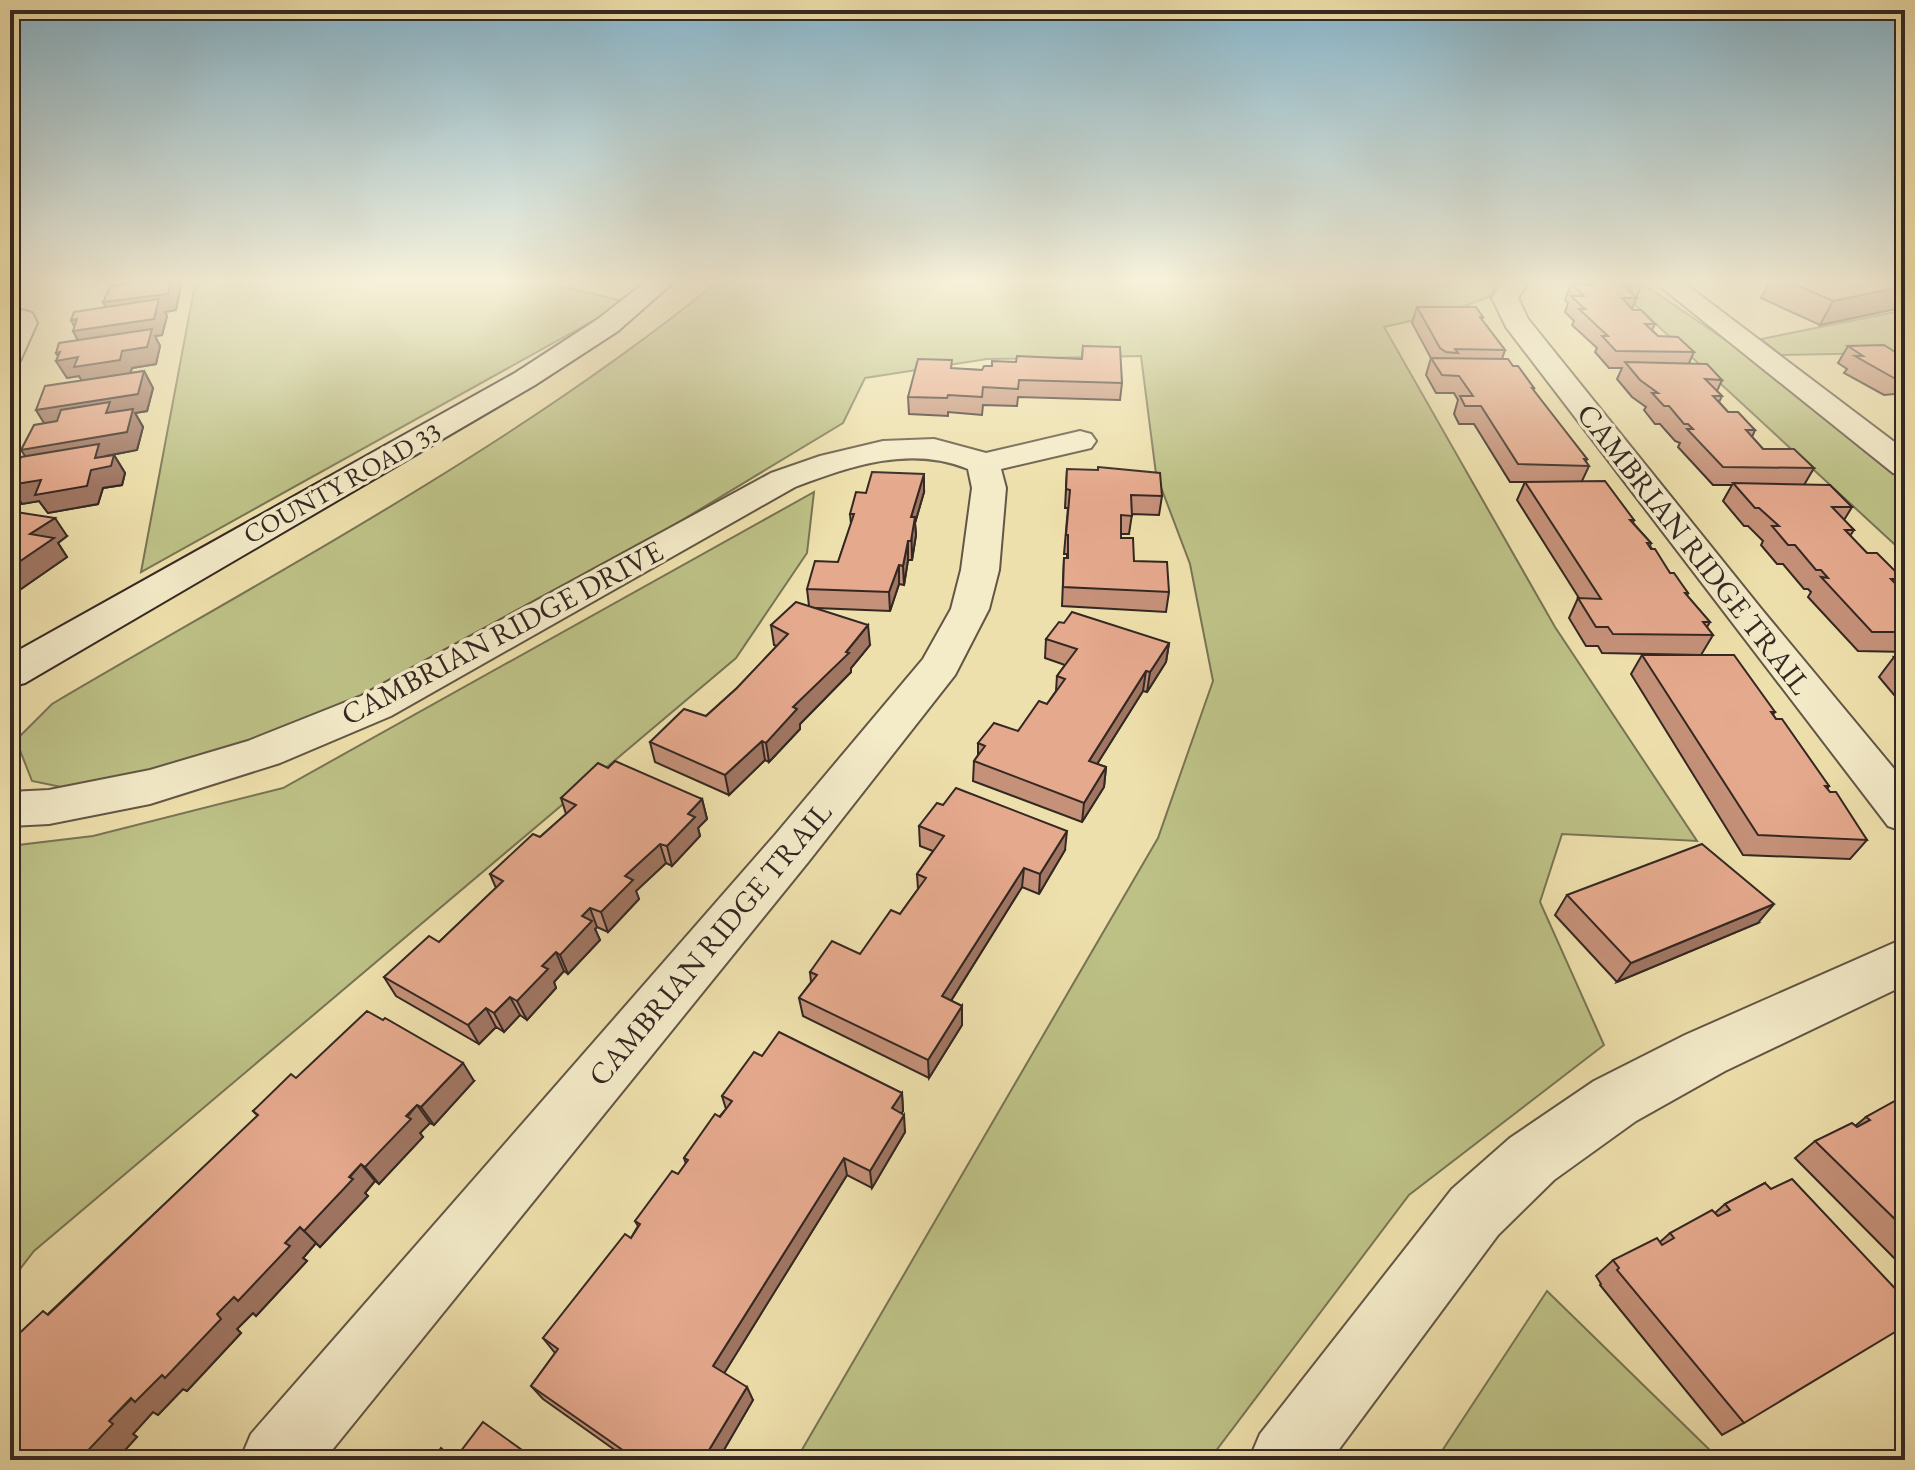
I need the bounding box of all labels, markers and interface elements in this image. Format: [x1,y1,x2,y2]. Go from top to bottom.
street label: CAMBRIAN RIDGE TRAIL [1569,395,1821,703]
street label: COUNTY ROAD 33 [237,415,447,551]
street label: CAMBRIAN RIDGE DRIVE [334,531,670,734]
street label: CAMBRIAN RIDGE TRAIL [579,793,840,1094]

